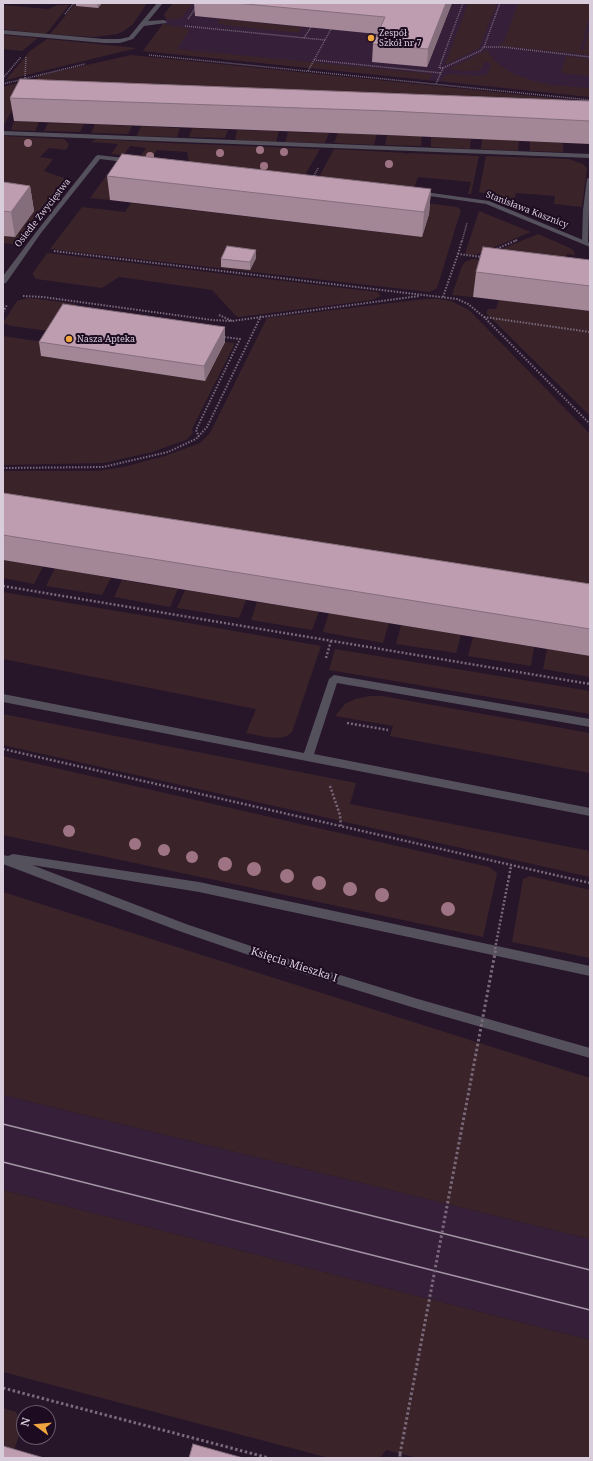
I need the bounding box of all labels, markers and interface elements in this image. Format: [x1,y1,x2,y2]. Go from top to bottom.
place label: Zespół Szkół nr 7 [379,28,421,49]
marker: Zespół Szkół nr 7 [366,33,376,43]
street label: Osiedle Zwycięstwa [13,176,73,250]
street label: Stanisława Kasznicy [484,189,570,231]
marker: Nasza Apteka [64,334,74,344]
place label: Nasza Apteka [77,334,135,344]
street label: Księcia Mieszka I [249,945,339,985]
north arrow [16,1405,56,1445]
text: N [17,1416,33,1428]

